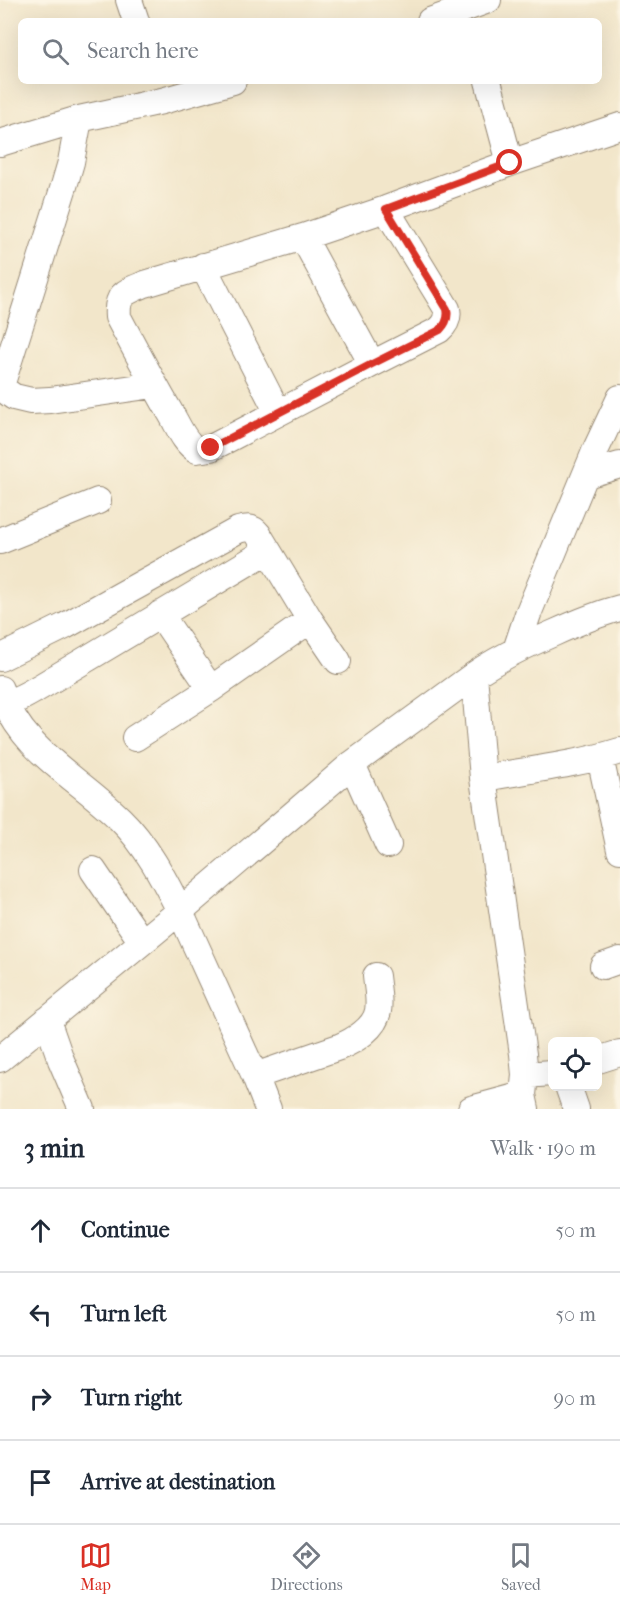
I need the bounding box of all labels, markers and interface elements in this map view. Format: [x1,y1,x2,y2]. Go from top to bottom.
search box [18,18,602,84]
icon: search [39,35,72,68]
text: Search here [87,38,199,64]
route start [496,149,522,175]
route end [197,434,223,460]
map controls [548,1037,602,1091]
button: locate [548,1037,602,1091]
text: 3 min [24,1133,85,1164]
text: Walk · 190 m [490,1137,596,1160]
icon: ahead [24,1214,57,1247]
text: Continue [81,1217,170,1243]
text: 50 m [555,1219,596,1242]
icon: left [24,1298,57,1331]
text: Turn left [81,1301,167,1327]
text: 50 m [555,1303,596,1326]
icon: right [24,1382,57,1415]
text: Turn right [81,1385,182,1411]
text: 90 m [554,1387,596,1410]
icon: arrive [24,1466,57,1499]
text: Arrive at destination [81,1469,275,1495]
tab: Map [79,1539,112,1594]
tab: Directions [271,1539,343,1594]
tab: Saved [501,1539,541,1594]

